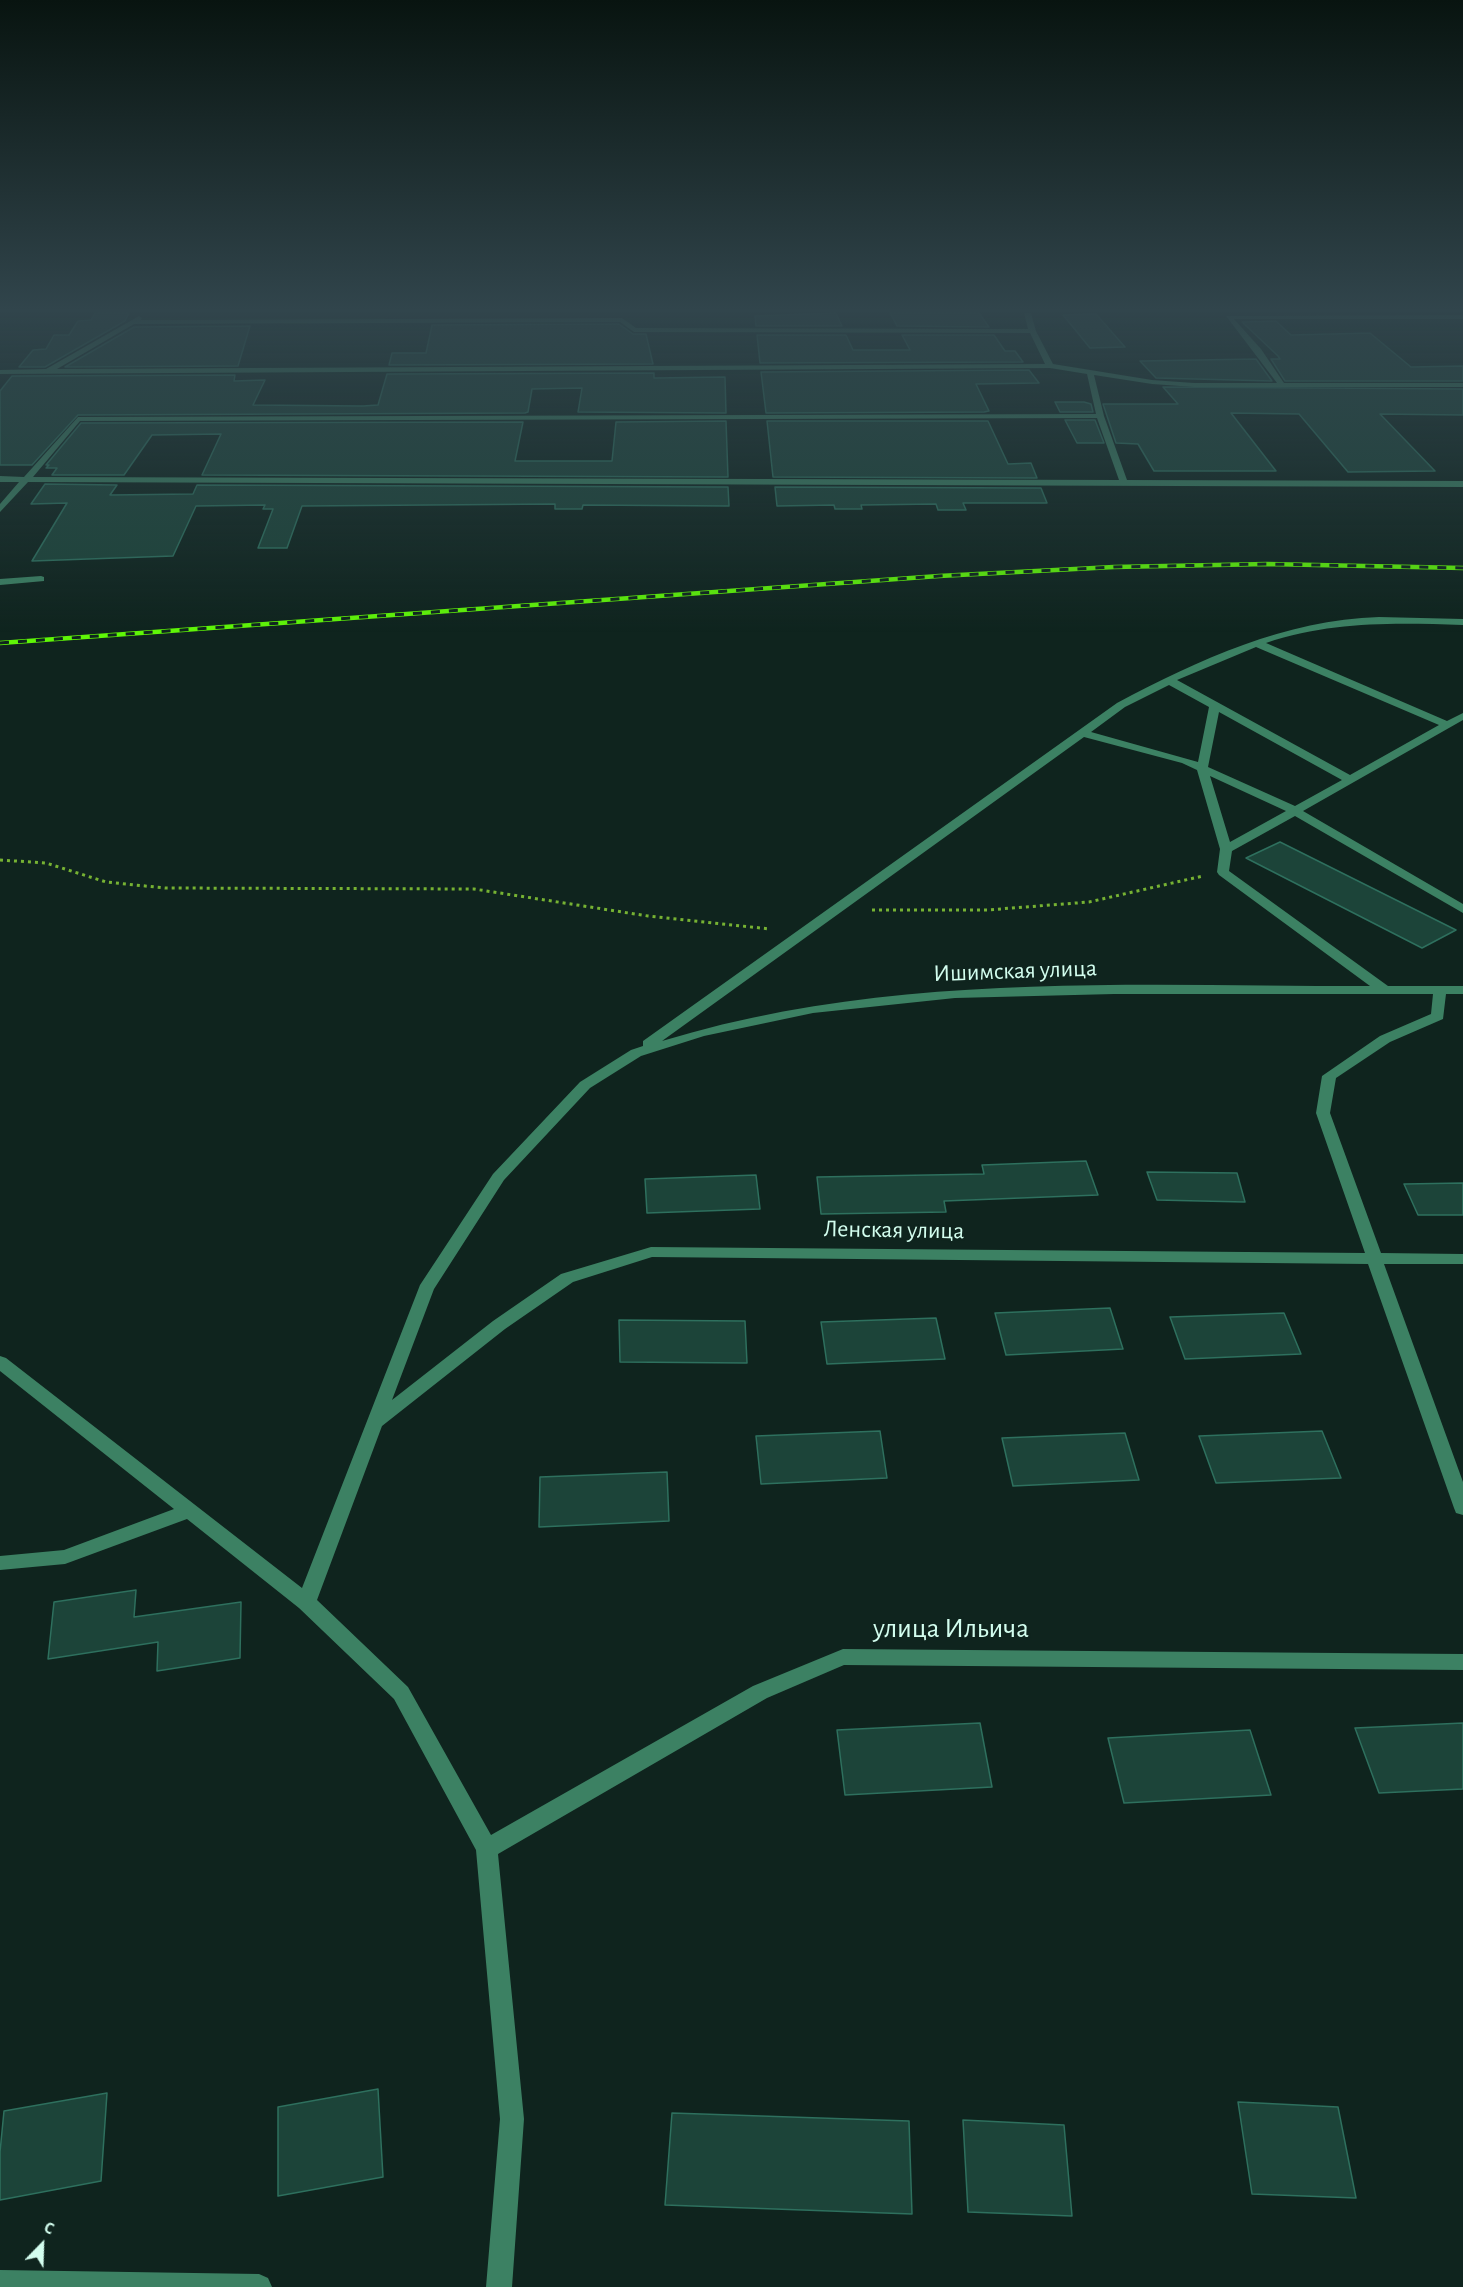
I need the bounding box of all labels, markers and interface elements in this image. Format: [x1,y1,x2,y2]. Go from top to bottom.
street label: Ишимская улица [933,954,1097,988]
street label: Ленская улица [823,1214,965,1246]
street label: улица Ильича [873,1612,1029,1646]
north arrow [12,2215,72,2275]
text: С [42,2219,56,2238]

